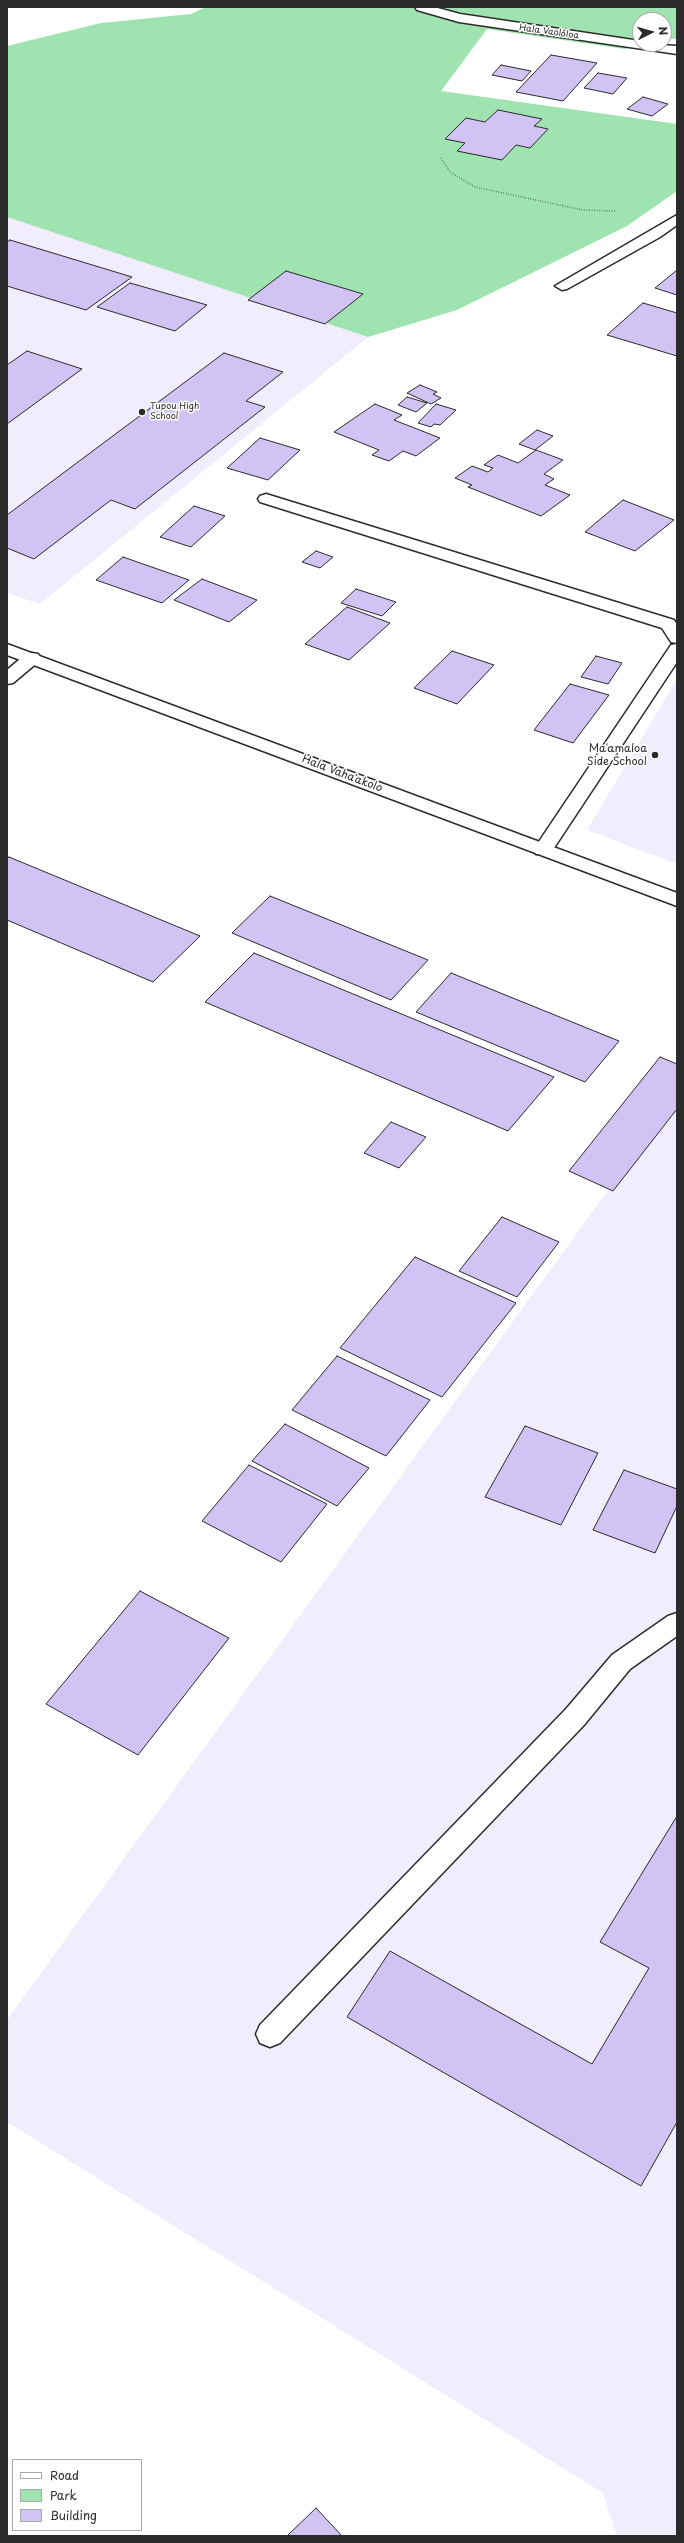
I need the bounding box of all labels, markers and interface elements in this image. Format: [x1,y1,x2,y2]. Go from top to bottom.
north arrow [632,12,672,52]
street label: Hala Vaolōloa [518,22,580,42]
text: N [655,26,672,36]
place label: Tupou High School [150,402,199,423]
marker: Tupou High School [137,407,147,417]
place label: Ma'amaloa Side School [587,742,647,768]
marker: Ma'amaloa Side School [650,750,660,760]
street label: Hala Vaha'akolo [300,753,384,795]
legend [12,2459,142,2531]
text: Road [50,2466,79,2484]
text: Park [50,2486,77,2504]
text: Building [50,2506,97,2524]

